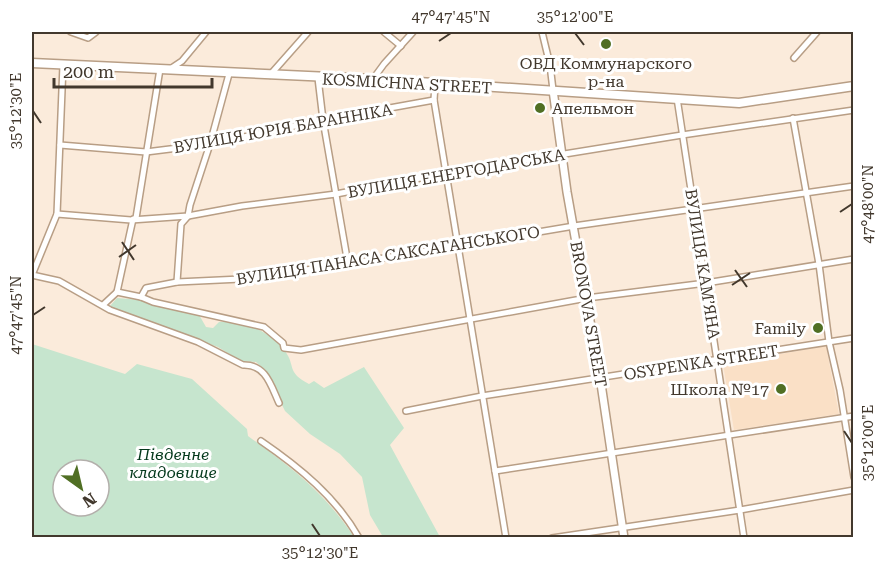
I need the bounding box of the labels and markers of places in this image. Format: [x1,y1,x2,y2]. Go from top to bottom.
marker: ОВД Коммунарского р-на [599,37,613,51]
place label: ОВД Коммунарского р-на [520,54,692,91]
place label: Апельмон [552,99,634,118]
marker: Апельмон [533,101,547,115]
place label: Family [754,319,807,338]
marker: Family [811,321,825,335]
place label: Школа №17 [670,380,769,399]
marker: Школа №17 [774,382,788,396]

